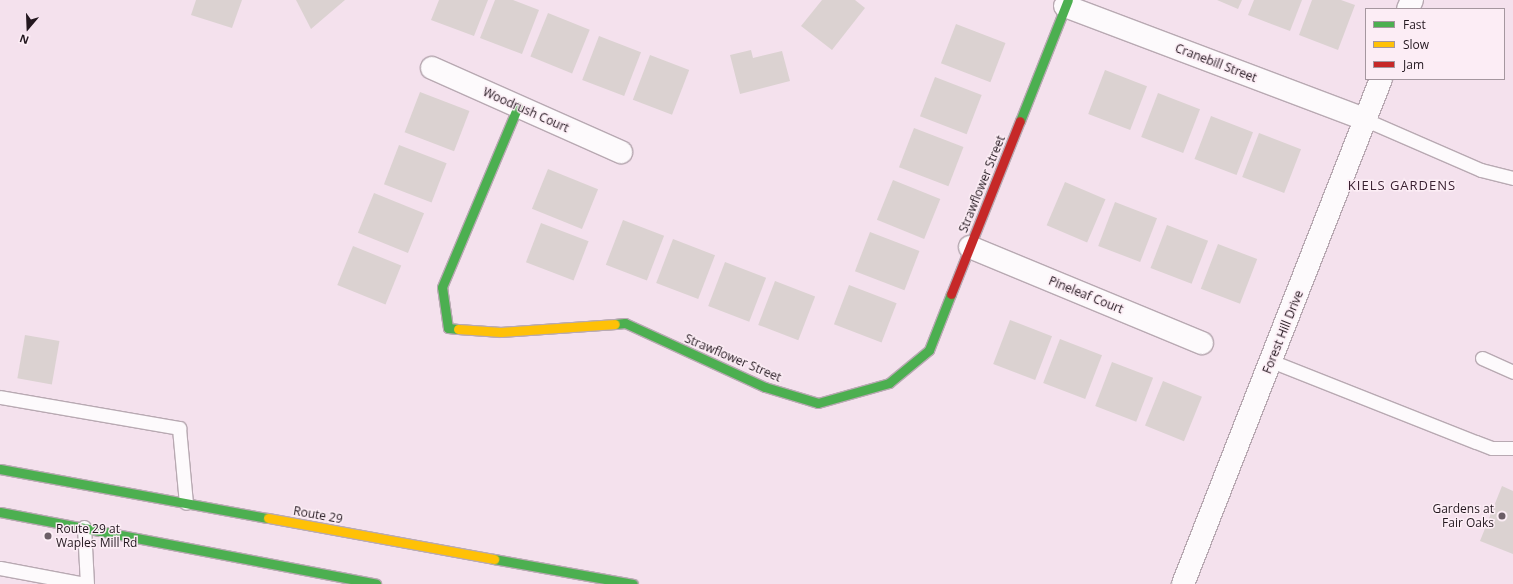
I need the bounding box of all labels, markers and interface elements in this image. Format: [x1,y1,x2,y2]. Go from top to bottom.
north arrow [8,8,48,48]
legend [1365,8,1505,80]
text: Fast [1403,16,1426,33]
text: N [17,31,31,48]
text: Slow [1403,36,1429,53]
street label: Cranebill Street [1173,41,1259,85]
text: Jam [1403,56,1424,73]
street label: Woodrush Court [481,85,571,135]
street label: Strawflower Street [956,133,1008,235]
district label: KIELS GARDENS [1348,177,1456,193]
street label: Pineleaf Court [1047,273,1125,317]
street label: Forest Hill Drive [1260,288,1306,376]
street label: Strawflower Street [683,331,783,385]
place label: Gardens at Fair Oaks [1432,502,1494,530]
street label: Route 29 [292,504,344,526]
marker: Gardens at Fair Oaks [1497,511,1507,521]
place label: Route 29 at Waples Mill Rd [56,522,137,550]
marker: Route 29 at Waples Mill Rd [43,531,53,541]

